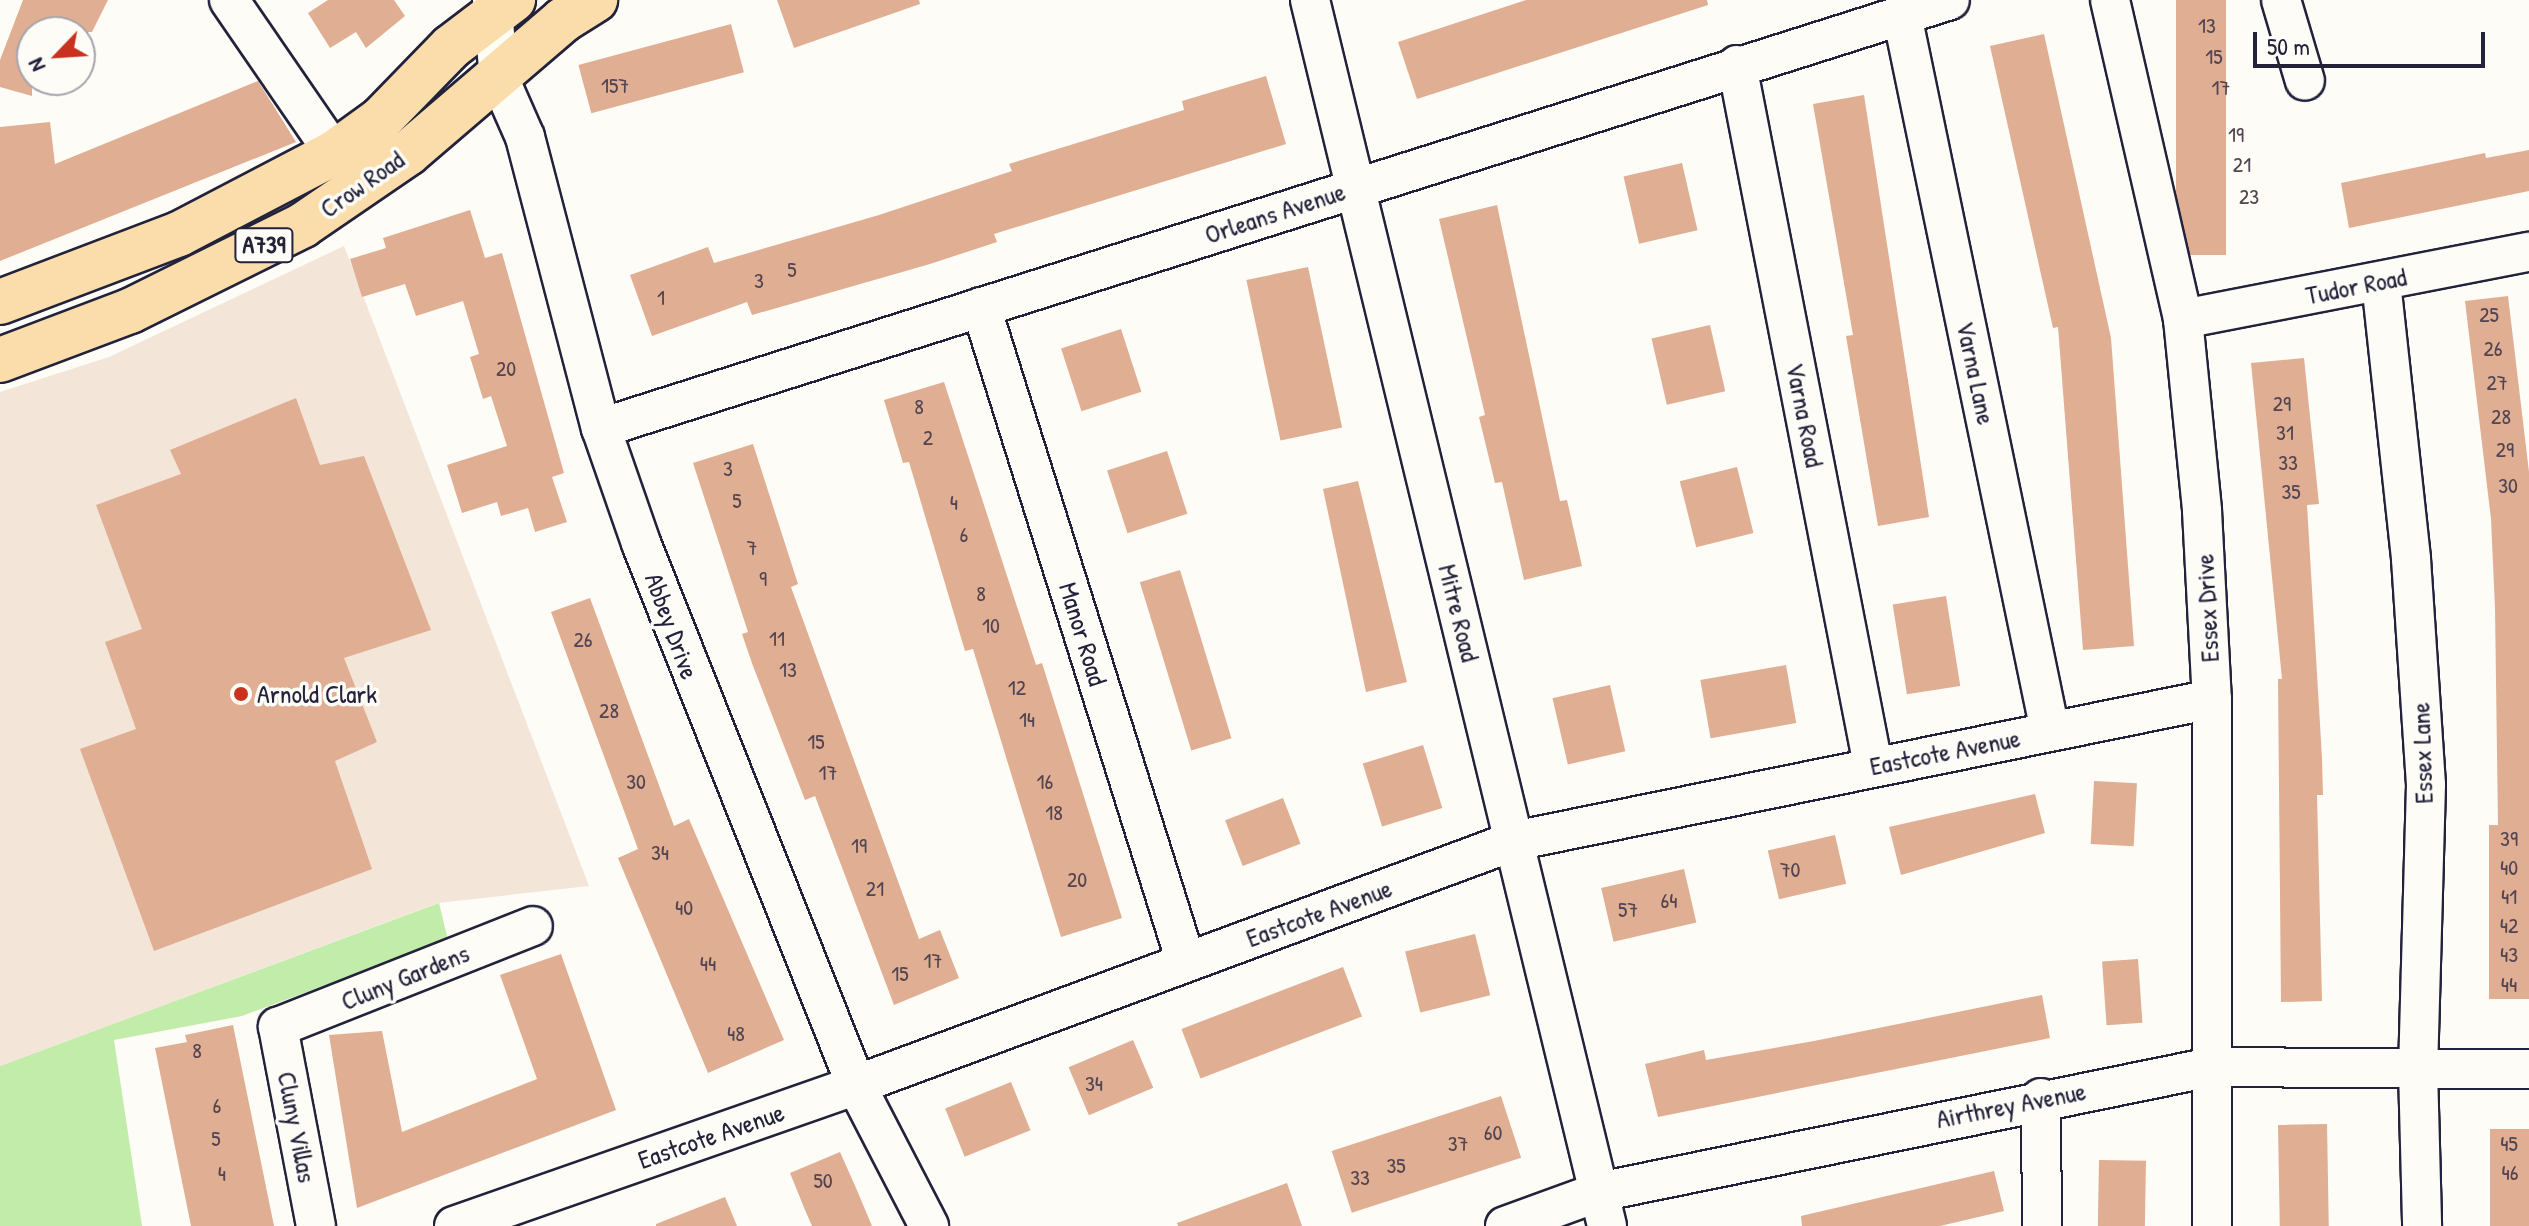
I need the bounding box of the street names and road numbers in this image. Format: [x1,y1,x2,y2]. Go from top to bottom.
street label: Crow Road [314,144,410,224]
street label: Orleans Avenue [1201,176,1349,250]
road number: A739 [234,225,294,265]
street label: Tudor Road [2303,261,2409,311]
street label: Varna Lane [1950,319,2002,427]
street label: Varna Road [1780,360,1830,470]
street label: Essex Drive [2189,553,2225,663]
street label: Mitre Road [1432,561,1486,665]
street label: Abbey Drive [638,569,706,683]
street label: Manor Road [1053,579,1113,689]
street label: Essex Lane [2405,702,2439,804]
street label: Eastcote Avenue [1867,722,2023,782]
street label: Eastcote Avenue [1242,872,1396,954]
street label: Cluny Gardens [336,937,474,1017]
street label: Cluny Villas [271,1069,323,1185]
street label: Airthrey Avenue [1934,1075,2088,1135]
street label: Eastcote Avenue [634,1096,788,1176]

